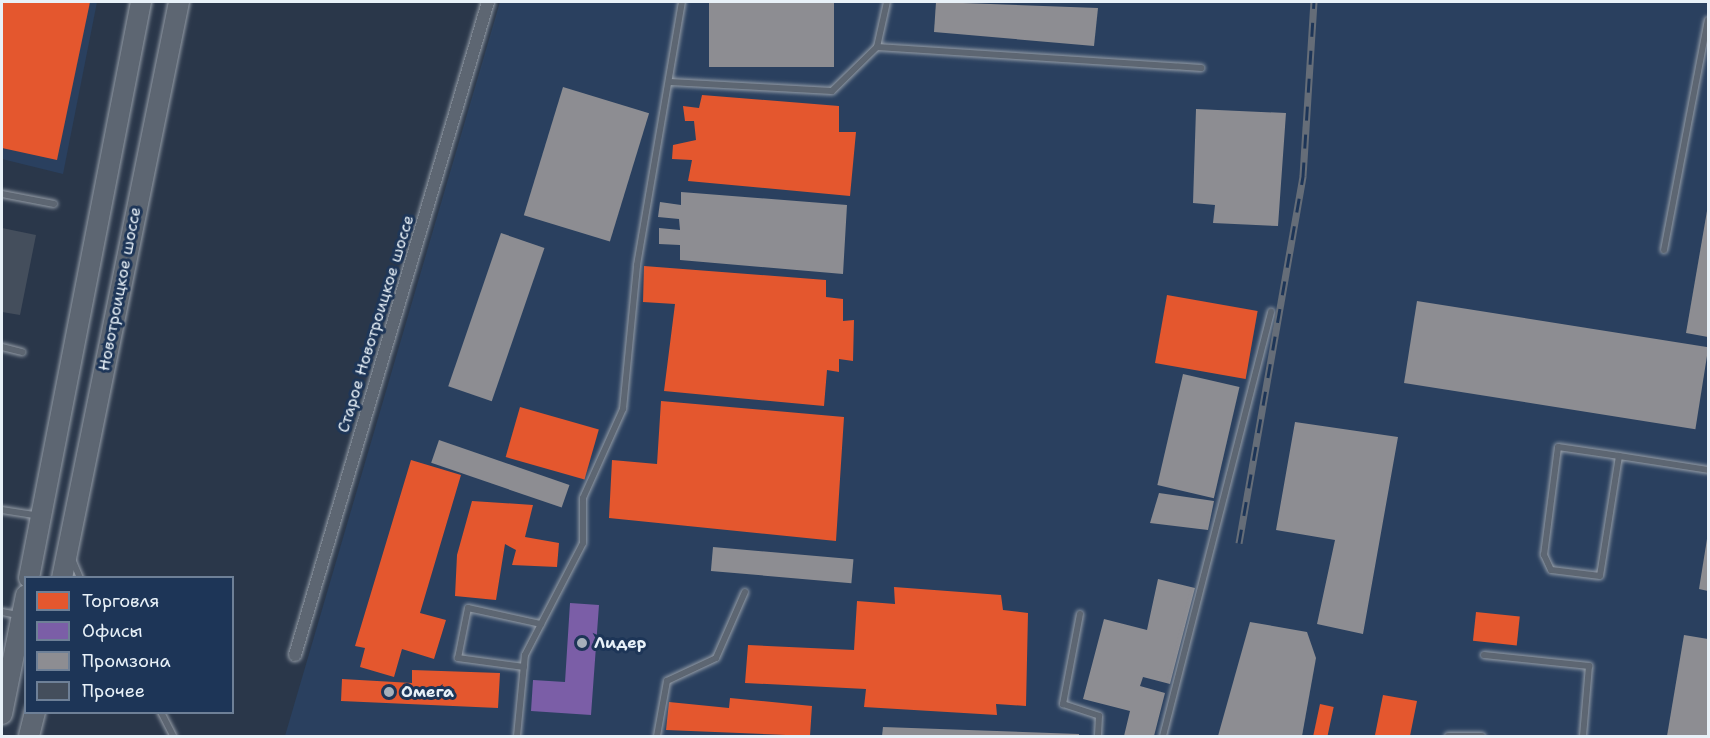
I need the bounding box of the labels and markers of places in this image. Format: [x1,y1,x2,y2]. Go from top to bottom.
place label: Лидер [594,633,646,653]
marker: Лидер [575,636,589,650]
place label: Омега [401,682,454,702]
marker: Омега [382,685,396,699]

